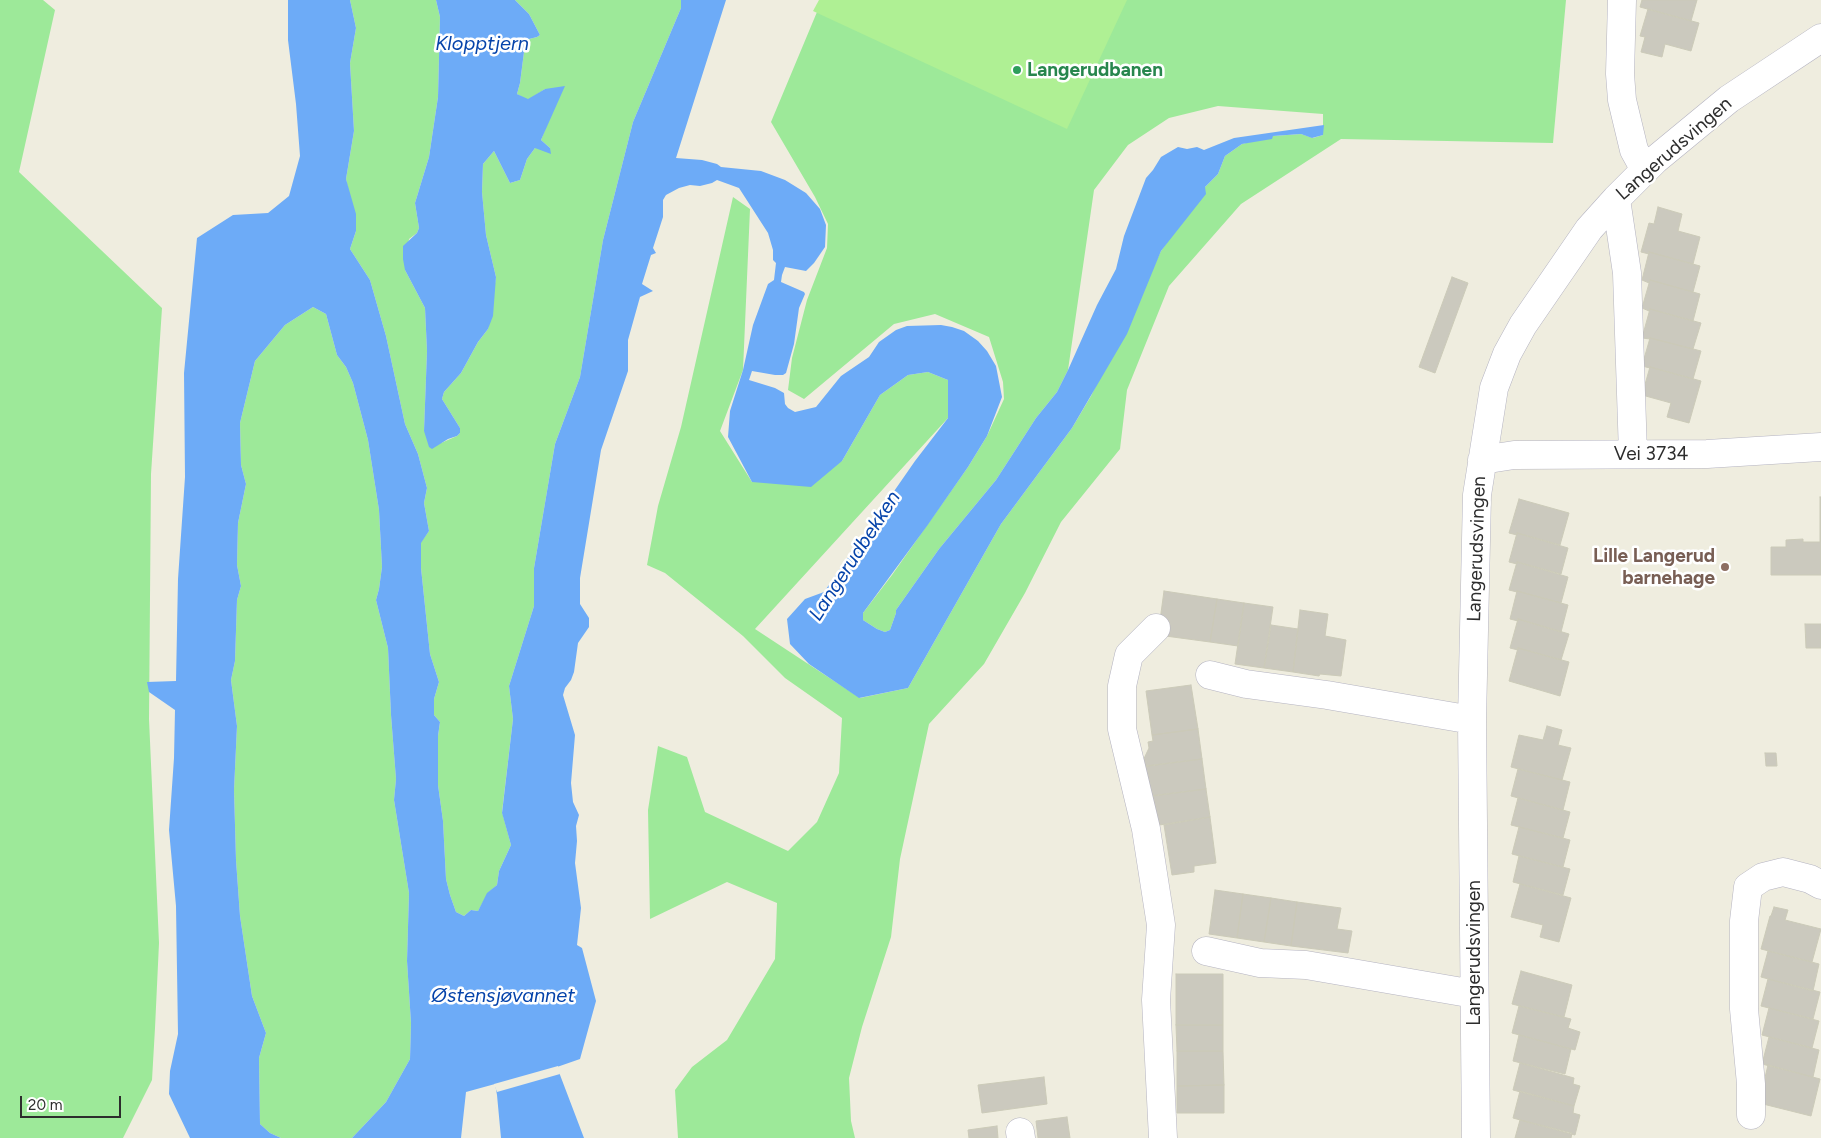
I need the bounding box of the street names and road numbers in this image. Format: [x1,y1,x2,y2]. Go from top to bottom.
street label: Langerudsvingen [1612,93,1736,205]
street label: Vei 3734 [1614,443,1688,465]
street label: Langerudsvingen [1463,476,1491,622]
street label: Langerudsvingen [1463,880,1485,1026]

